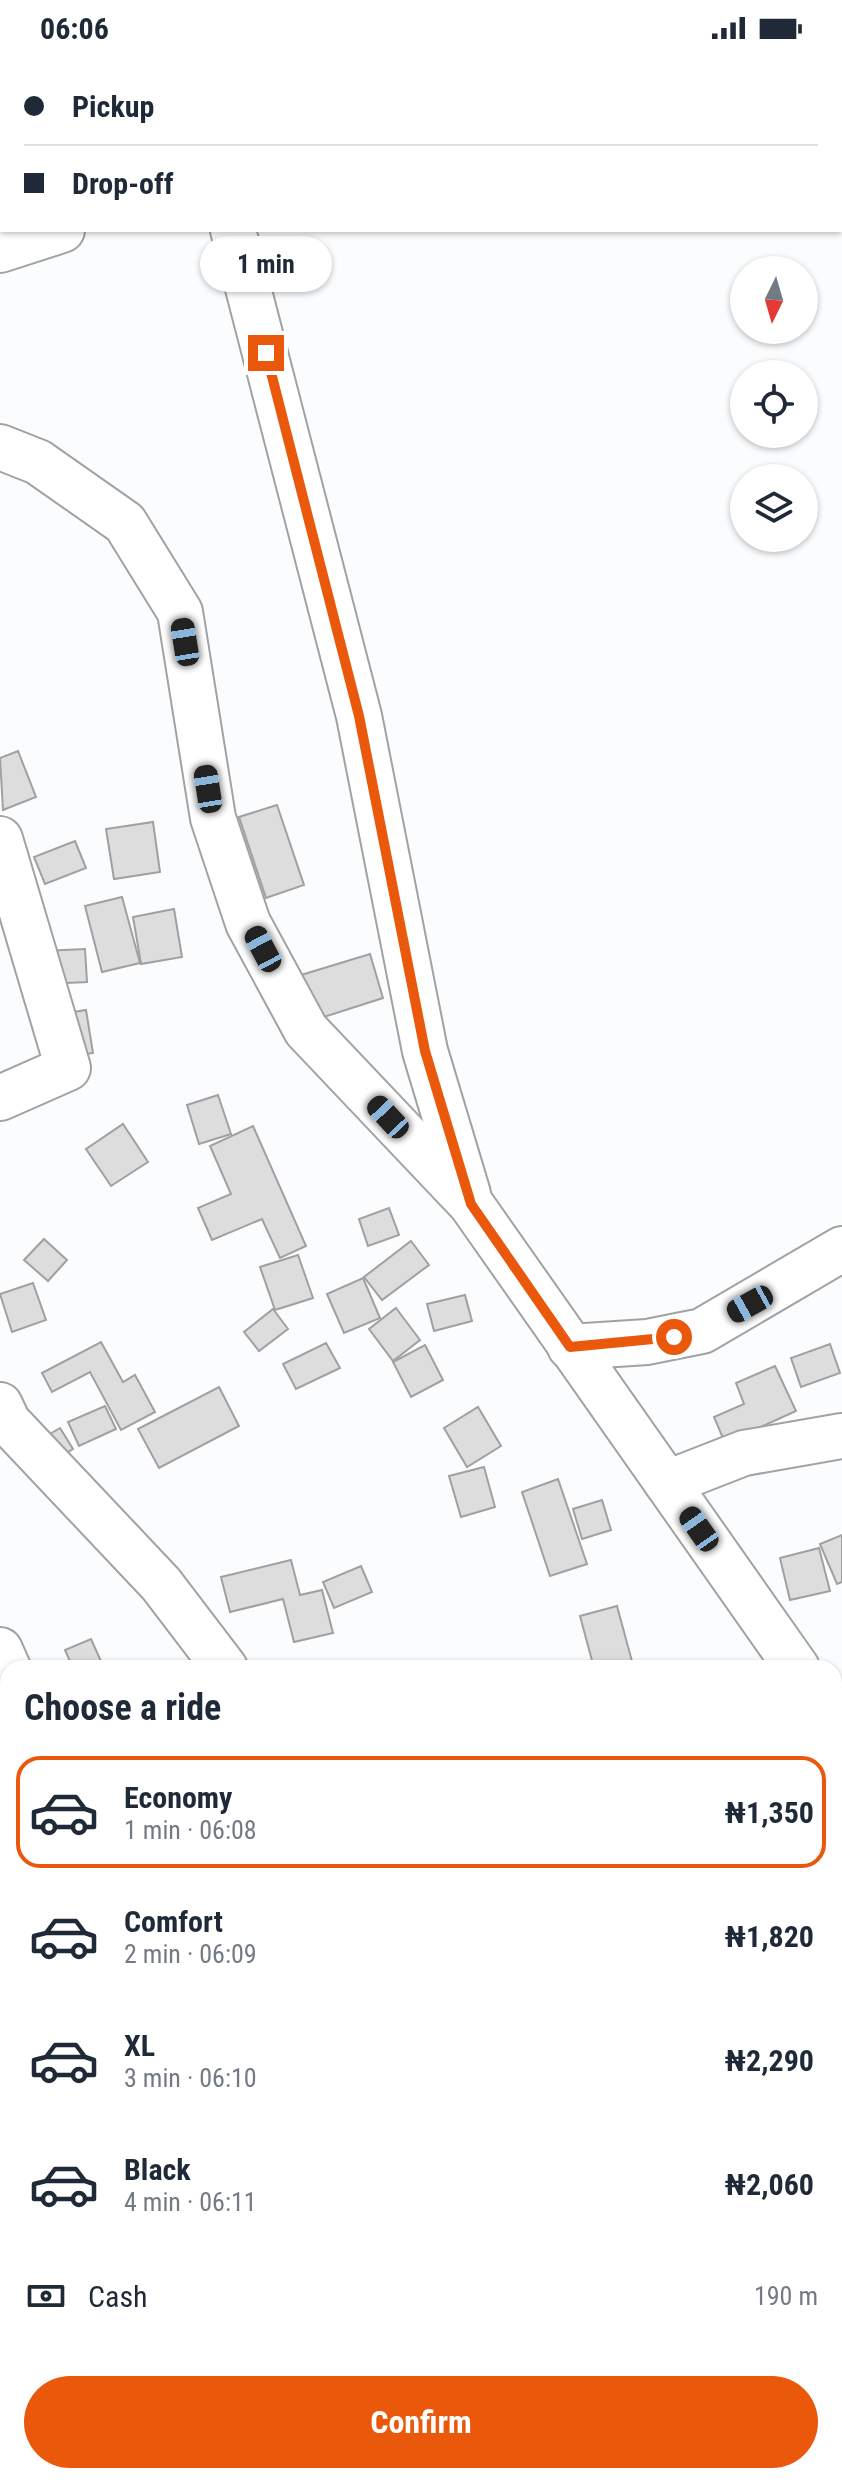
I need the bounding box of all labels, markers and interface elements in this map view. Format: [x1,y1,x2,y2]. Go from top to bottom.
text: 06:06 [40,11,109,46]
text: Pickup [72,89,154,124]
text: Drop-off [72,166,174,201]
callout: 1 min [200,237,332,293]
text: 1 min [237,249,295,279]
north arrow [730,256,818,344]
map controls [730,256,818,552]
route end [248,335,284,371]
button: locate [730,360,818,448]
button: layers [730,464,818,552]
car [169,616,201,668]
car [192,763,224,815]
car [241,922,285,976]
car [363,1091,413,1143]
car [723,1282,777,1326]
route start [656,1319,692,1355]
car [675,1502,723,1556]
text: Choose a ride [24,1687,221,1729]
icon: car [28,1776,100,1848]
text: Economy [124,1780,232,1815]
text: ₦1,350 [725,1795,814,1830]
text: 1 min · 06:08 [124,1815,257,1845]
icon: car [28,1900,100,1972]
text: Comfort [124,1904,223,1939]
text: ₦1,820 [725,1919,814,1954]
text: 2 min · 06:09 [124,1939,257,1969]
icon: car [28,2024,100,2096]
text: XL [124,2028,155,2063]
text: ₦2,290 [725,2043,814,2078]
text: 3 min · 06:10 [124,2063,257,2093]
icon: car [28,2148,100,2220]
text: Black [124,2152,191,2187]
text: ₦2,060 [725,2167,814,2202]
text: 4 min · 06:11 [124,2187,257,2217]
icon: cash [24,2274,68,2318]
text: Cash [88,2279,148,2314]
text: 190 m [754,2281,818,2311]
button: Confirm [24,2376,818,2468]

